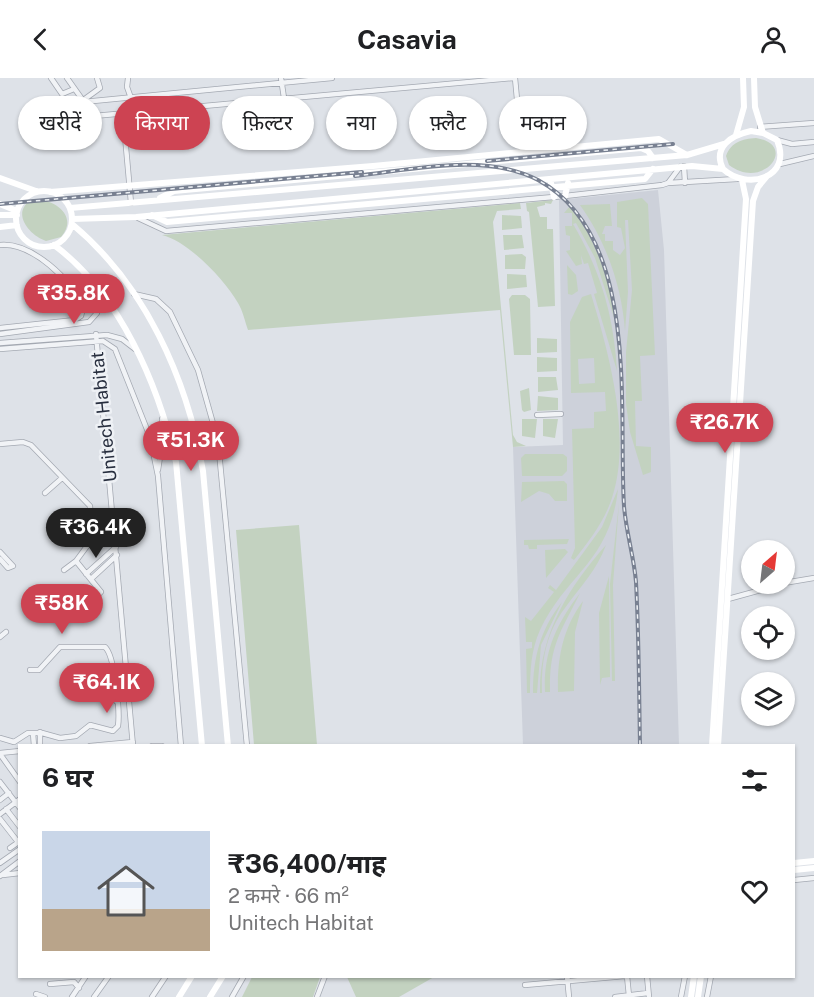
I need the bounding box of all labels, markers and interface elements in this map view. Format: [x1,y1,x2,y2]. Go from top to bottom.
icon: back [24,23,57,56]
text: Casavia [357,23,457,55]
icon: person [757,23,790,56]
chip: खरीदें [18,96,102,150]
chip: किराया [114,96,210,150]
chip: फ़िल्टर [222,96,314,150]
chip: नया [326,96,397,150]
chip: फ़्लैट [409,96,487,150]
chip: मकान [499,96,587,150]
pin: ₹35.8K [25,274,123,325]
text: ₹35.8K [38,281,110,305]
street label: Unitech Habitat [86,351,121,483]
pin: ₹26.7K [676,403,774,454]
text: ₹26.7K [690,410,760,434]
pin: ₹51.3K [142,421,240,472]
text: ₹51.3K [157,428,225,452]
pin: ₹36.4K [47,508,145,559]
text: ₹36.4K [60,515,132,539]
north arrow [741,540,795,594]
map controls [741,540,795,726]
pin: ₹58K [26,584,98,635]
text: ₹58K [35,591,89,615]
button: locate [741,606,795,660]
pin: ₹64.1K [58,663,156,714]
text: ₹64.1K [73,670,141,694]
button: layers [741,672,795,726]
text: 6 घर [42,762,93,793]
icon: filters [738,764,771,797]
text: ₹36,400/माह [228,848,386,879]
icon: home [90,855,162,927]
icon: heart [738,875,771,908]
text: 2 कमरे · 66 m² [228,884,349,908]
text: Unitech Habitat [228,911,374,935]

